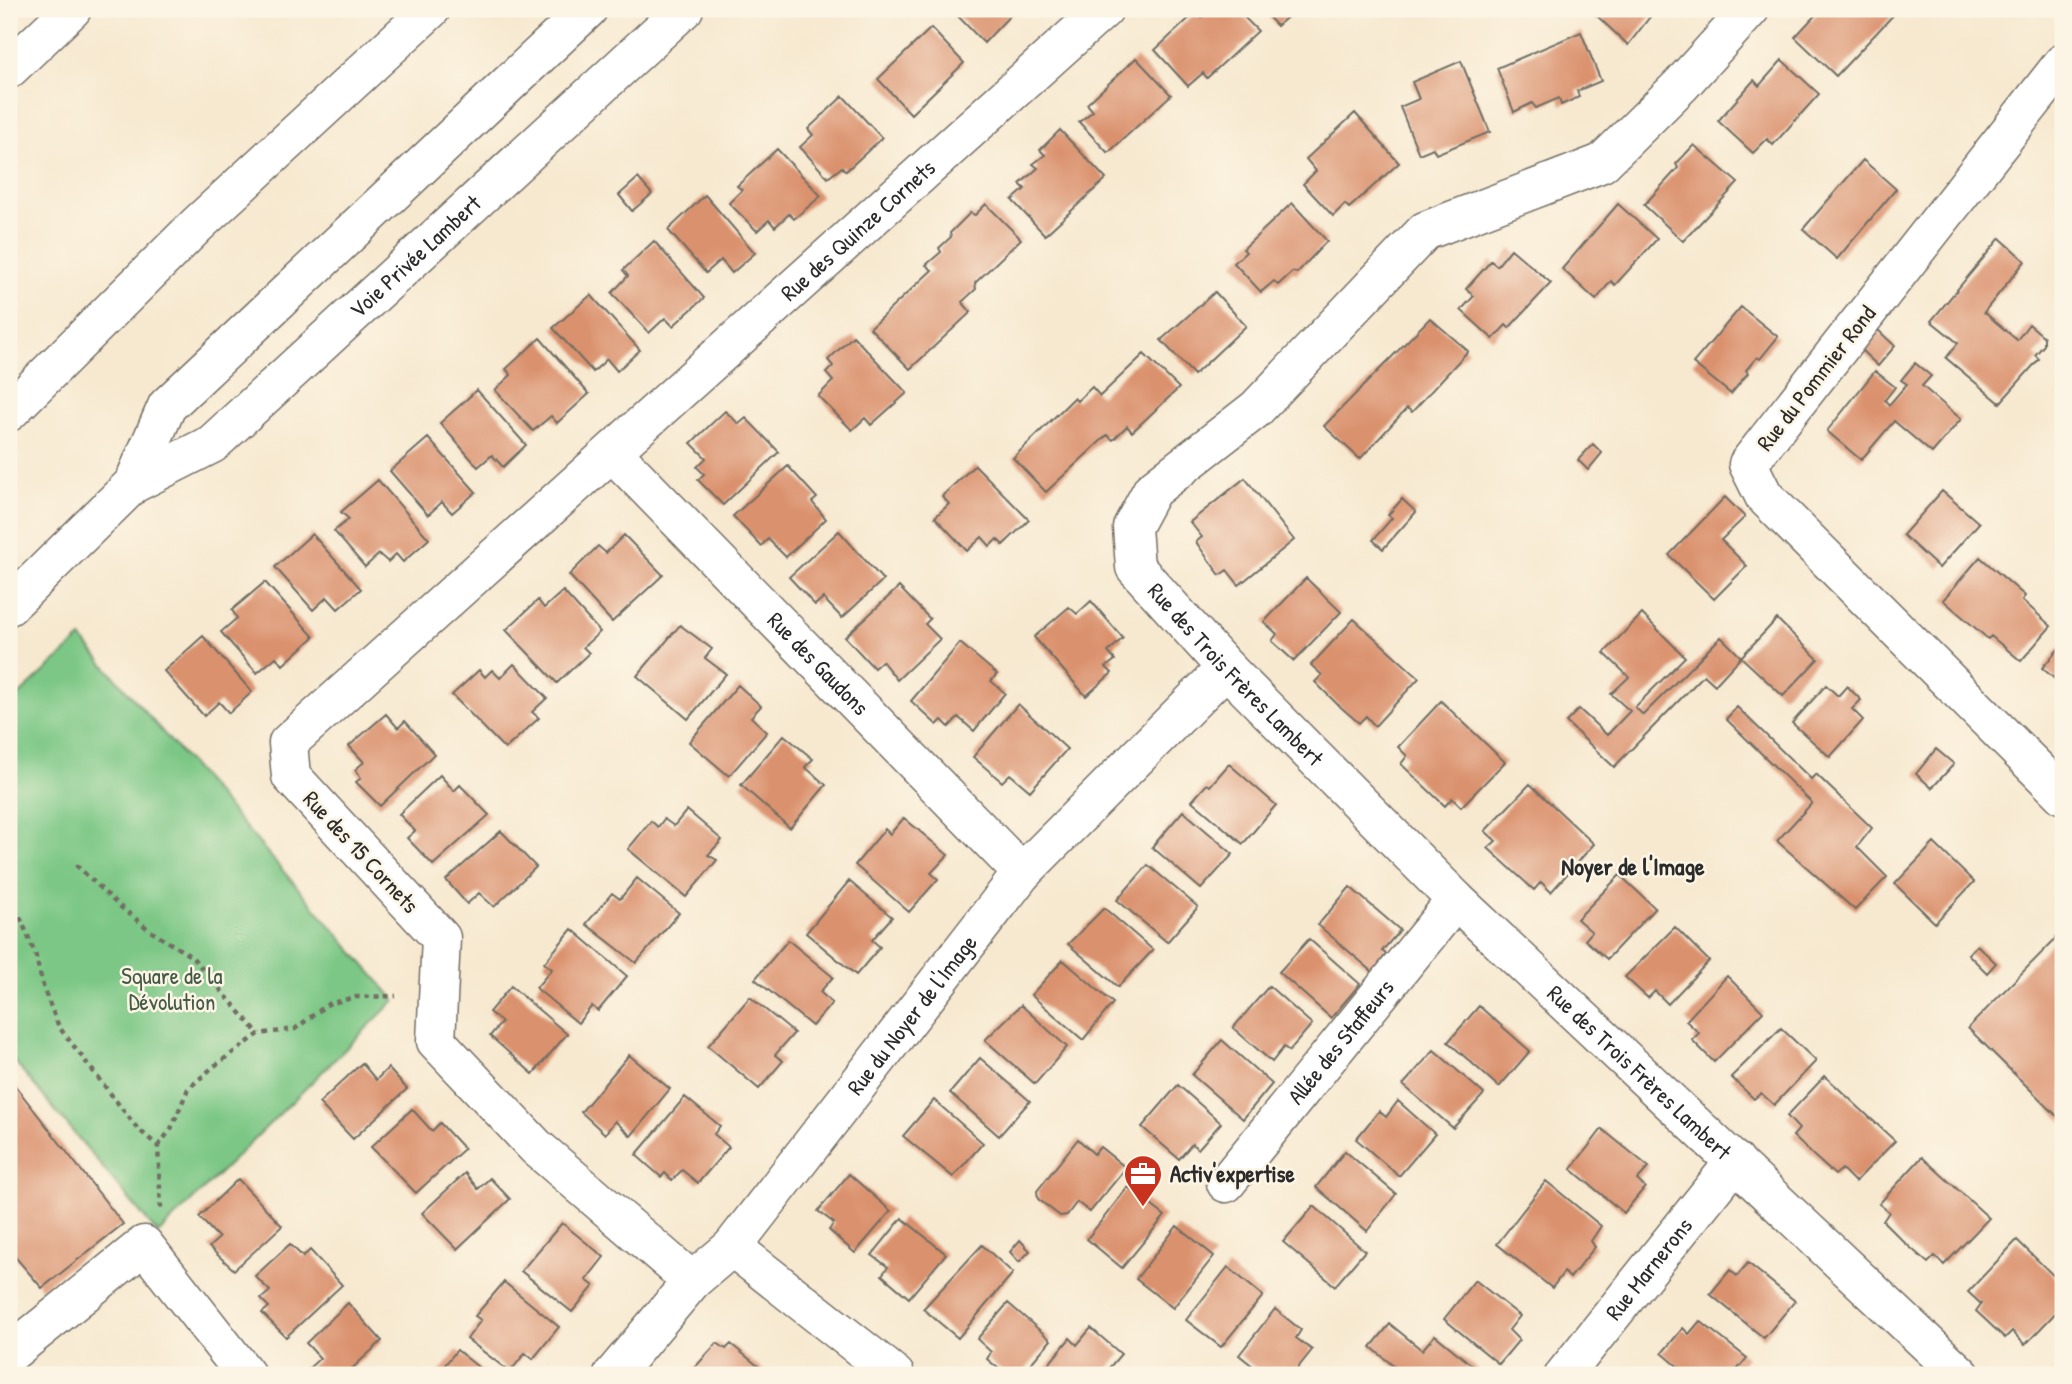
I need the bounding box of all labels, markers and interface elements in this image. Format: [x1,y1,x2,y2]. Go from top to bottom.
street label: Rue des Quinze Cornets [774,152,942,308]
street label: Voie Privée Lambert [343,187,488,325]
street label: Rue du Pommier Rond [1749,299,1882,457]
street label: Rue des Trois Frères Lambert [1141,576,1331,773]
street label: Rue des Gaudons [761,605,876,722]
street label: Rue des 15 Cornets [297,784,426,920]
district label: Noyer de l'Image [1561,850,1705,883]
street label: Rue du Noyer de l'Image [840,928,984,1101]
park label: Square de la Dévolution [121,960,223,1017]
street label: Allée des Staffeurs [1280,972,1401,1110]
street label: Rue des Trois Frères Lambert [1541,978,1739,1167]
office icon: Activ'expertise [1122,1153,1164,1208]
place label: Activ'expertise [1170,1158,1295,1190]
street label: Rue Marnerons [1598,1211,1699,1326]

